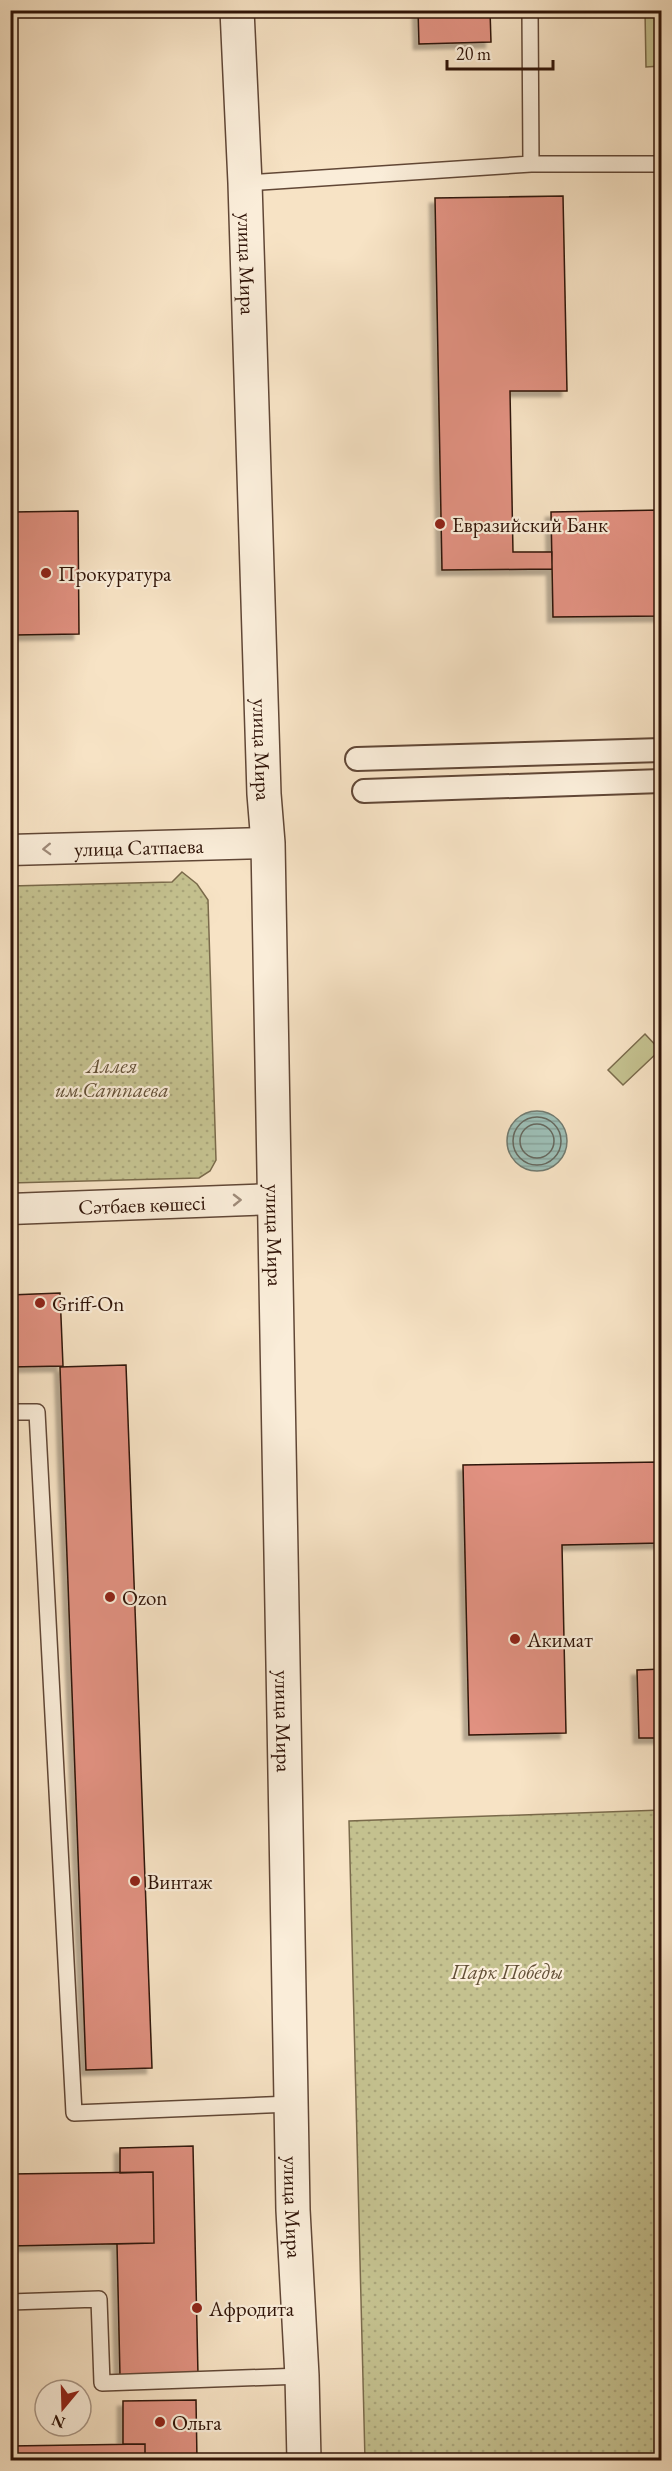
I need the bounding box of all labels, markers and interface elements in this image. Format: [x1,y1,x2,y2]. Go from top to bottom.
scale bar [447,33,554,71]
text: 20 m [456,42,491,65]
street label: улица Мира [232,212,263,316]
place label: Евразийский Банк [452,511,608,538]
marker: Евразийский Банк [433,517,447,531]
place label: Прокуратура [58,560,172,587]
marker: Прокуратура [39,566,53,580]
street label: улица Мира [248,698,278,802]
street label: улица Сатпаева [74,831,205,862]
one-way arrow [43,843,52,855]
park label: Аллея им.Сатпаева [55,1052,169,1103]
street label: улица Мира [261,1184,290,1287]
street label: Сәтбаев көшесі [78,1188,206,1220]
one-way arrow [232,1194,241,1206]
place label: Griff-On [52,1290,124,1317]
marker: Griff-On [33,1296,47,1310]
place label: Ozon [122,1584,167,1611]
marker: Ozon [103,1590,117,1604]
place label: Акимат [526,1626,593,1653]
marker: Акимат [508,1632,522,1646]
street label: улица Мира [270,1670,299,1773]
place label: Винтаж [147,1868,213,1895]
marker: Винтаж [128,1874,142,1888]
park label: Парк Победы [450,1958,563,1985]
street label: улица Мира [279,2156,309,2259]
place label: Афродита [208,2295,295,2322]
marker: Афродита [190,2301,204,2315]
north arrow [33,2378,93,2438]
place label: Ольга [172,2409,222,2436]
text: N [49,2410,68,2434]
marker: Ольга [153,2415,167,2429]

